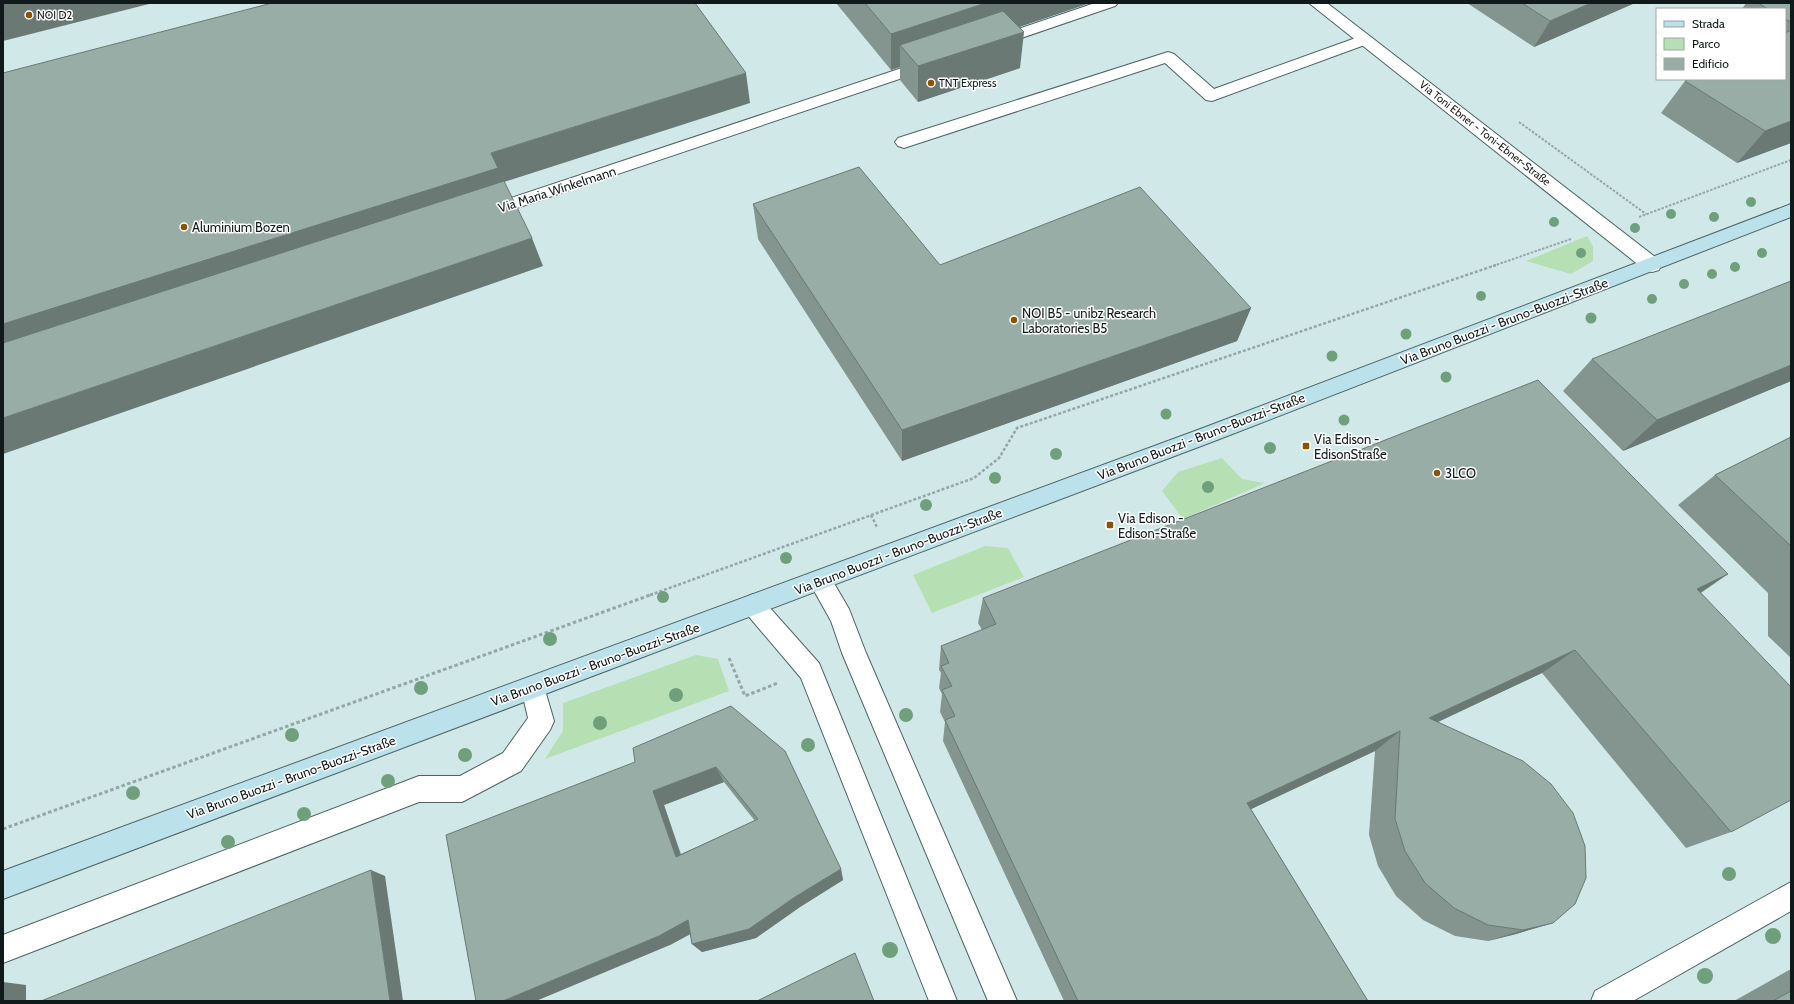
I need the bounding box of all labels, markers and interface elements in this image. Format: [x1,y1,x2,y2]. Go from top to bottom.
place label: NOI D2 [37,8,72,22]
legend [1656,8,1786,80]
marker: NOI D2 [24,10,34,20]
text: Strada [1692,16,1725,31]
text: Parco [1692,36,1720,51]
text: Edificio [1692,56,1729,71]
place label: TNT Express [939,76,997,90]
street label: Via Toni Ebner - Toni-Ebner-Straße [1417,77,1554,189]
marker: TNT Express [926,78,936,88]
street label: Via Maria Winkelmann [496,162,618,216]
place label: Aluminium Bozen [192,219,290,235]
marker: Aluminium Bozen [179,222,189,232]
street label: Via Bruno Buozzi - Bruno-Buozzi-Straße [1398,274,1610,368]
place label: NOI B5 - unibz Research Laboratories B5 [1022,305,1156,336]
marker: NOI B5 - unibz Research Laboratories B5 [1009,315,1019,325]
street label: Via Bruno Buozzi - Bruno-Buozzi-Straße [1095,389,1307,483]
place label: Via Edison - EdisonStraße [1314,431,1387,462]
marker: Via Edison - EdisonStraße [1301,441,1311,451]
place label: 3LCO [1445,465,1476,481]
marker: 3LCO [1432,468,1442,478]
street label: Via Bruno Buozzi - Bruno-Buozzi-Straße [792,504,1004,598]
place label: Via Edison - Edison-Straße [1118,510,1197,541]
marker: Via Edison - Edison-Straße [1105,520,1115,530]
street label: Via Bruno Buozzi - Bruno-Buozzi-Straße [489,619,702,709]
street label: Via Bruno Buozzi - Bruno-Buozzi-Straße [185,732,398,822]

